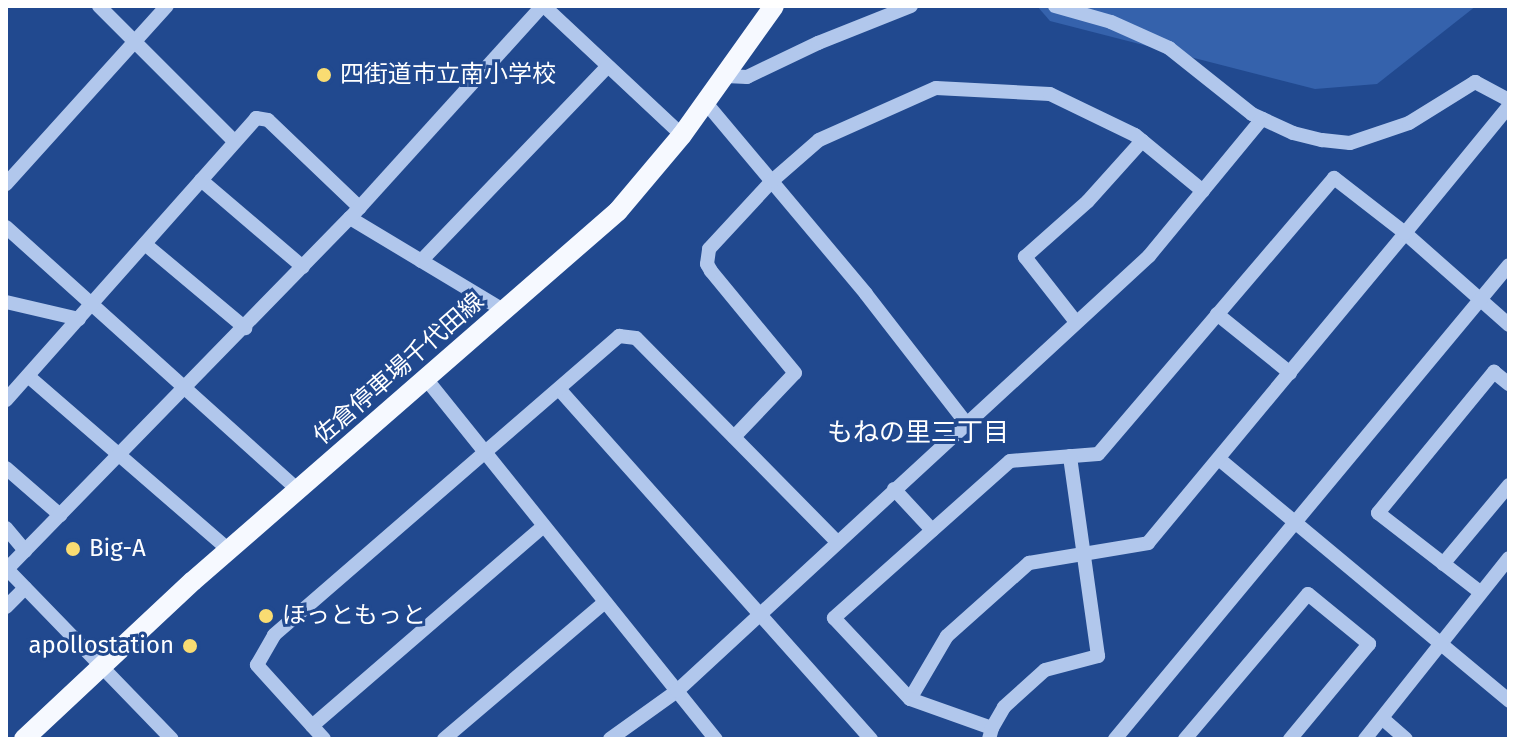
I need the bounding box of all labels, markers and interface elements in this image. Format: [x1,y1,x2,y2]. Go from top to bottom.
place label: 四街道市立南小学校 [340,61,556,89]
marker: 四街道市立南小学校 [315,66,333,84]
street label: 佐倉停車場千代田線 [308,287,490,451]
district label: もねの里三丁目 [827,417,1009,449]
place label: Big-A [89,535,146,563]
marker: Big-A [64,540,82,558]
place label: ほっともっと [282,602,426,630]
marker: ほっともっと [257,607,275,625]
place label: apollostation [28,632,174,660]
marker: apollostation [181,637,199,655]

